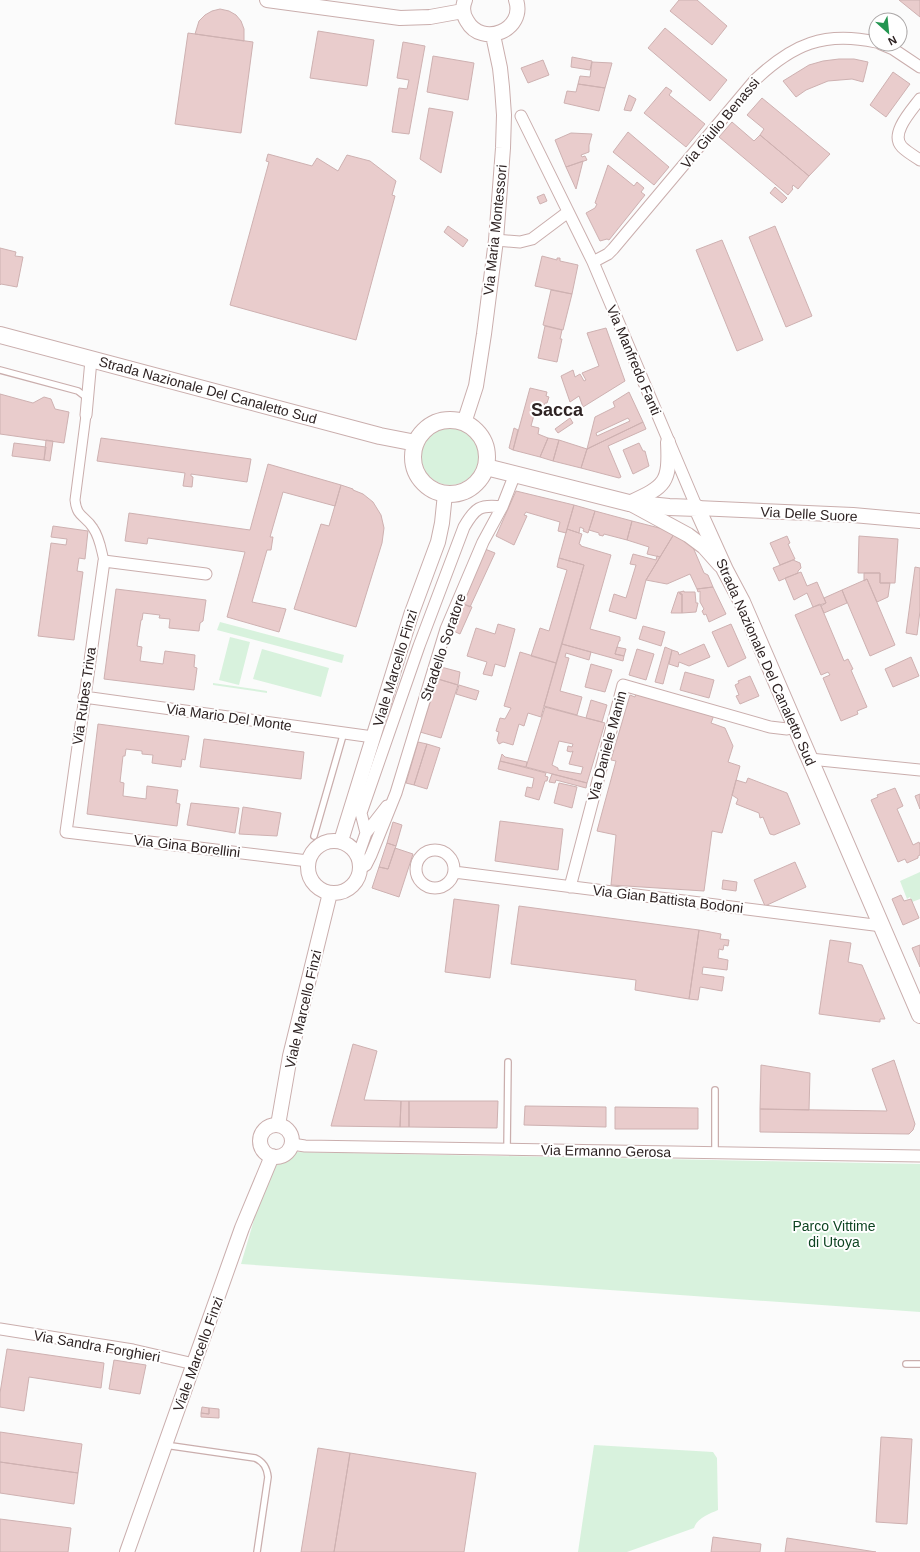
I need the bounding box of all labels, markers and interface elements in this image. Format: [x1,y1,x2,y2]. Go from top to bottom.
north arrow [868,12,908,52]
text: N [886,34,899,48]
street label: Via Giulio Benassi [677,74,763,172]
street label: Via Maria Montessori [480,164,510,296]
street label: Via Manfredo Fanti [604,303,664,417]
street label: Strada Nazionale Del Canaletto Sud [97,353,319,427]
district label: Sacca [531,400,584,420]
street label: Via Delle Suore [760,503,858,525]
street label: Strada Nazionale Del Canaletto Sud [713,556,819,768]
street label: Stradello Soratore [417,591,469,703]
street label: Viale Marcello Finzi [370,608,420,728]
street label: Via Rubes Triva [69,646,99,746]
street label: Via Daniele Manin [585,689,629,803]
street label: Via Mario Del Monte [165,700,293,734]
street label: Via Gina Borellini [133,832,241,860]
street label: Via Gian Battista Bodoni [592,882,744,916]
street label: Viale Marcello Finzi [282,948,324,1070]
street label: Via Ermanno Gerosa [541,1142,672,1160]
park label: Parco Vittime di Utoya [793,1218,876,1250]
street label: Viale Marcello Finzi [170,1294,226,1414]
street label: Via Sandra Forghieri [33,1327,161,1365]

